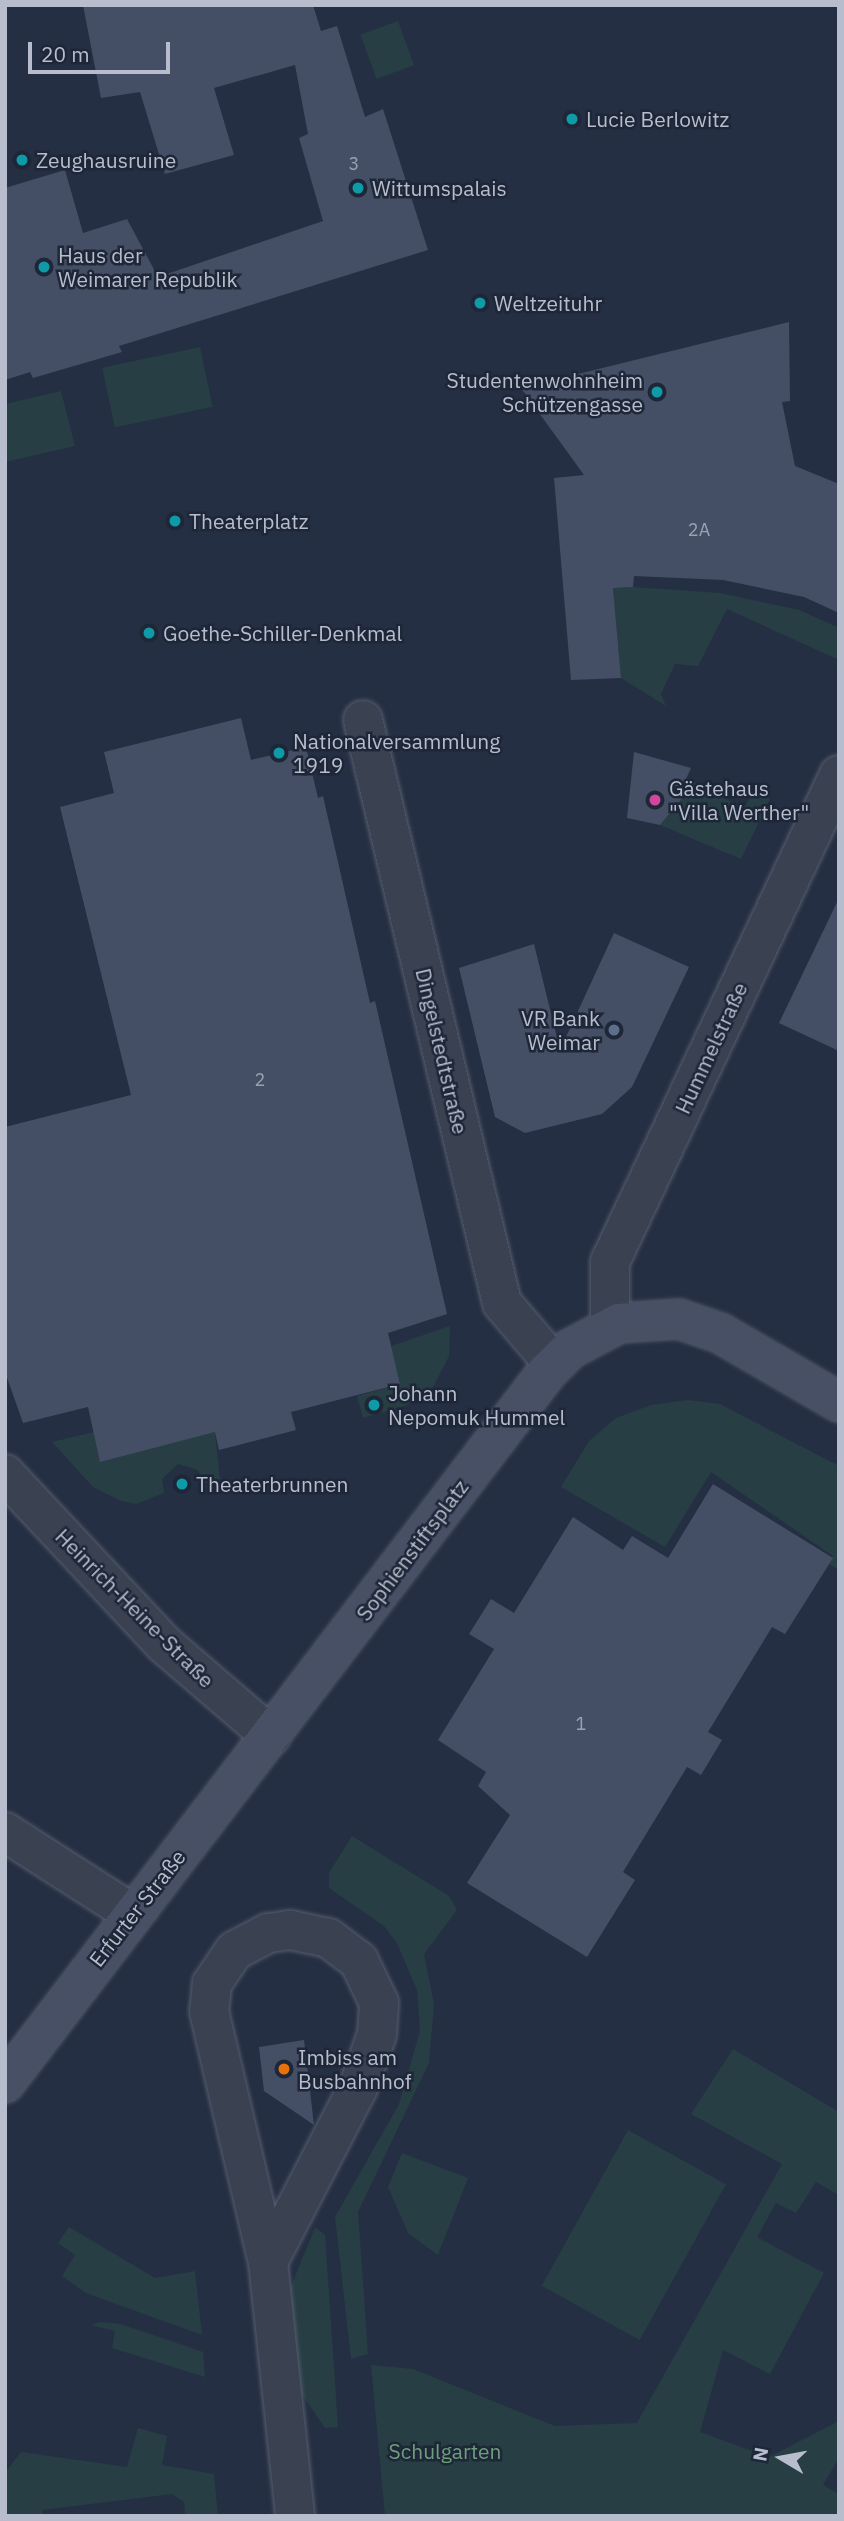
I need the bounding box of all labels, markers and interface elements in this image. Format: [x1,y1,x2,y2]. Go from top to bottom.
scale bar [32,28,173,72]
text: 20 m [41,40,90,68]
place label: Lucie Berlowitz [586,106,729,132]
marker: Lucie Berlowitz [564,111,580,127]
place label: Zeughausruine [36,147,176,173]
marker: Zeughausruine [14,152,30,168]
house number: 3 [349,153,359,175]
place label: Wittumspalais [372,175,507,201]
marker: Wittumspalais [350,180,366,196]
place label: Haus der Weimarer Republik [58,242,237,292]
marker: Haus der Weimarer Republik [36,259,52,275]
place label: Weltzeituhr [494,290,602,316]
marker: Weltzeituhr [472,295,488,311]
place label: Studentenwohnheim Schützengasse [447,367,643,417]
marker: Studentenwohnheim Schützengasse [649,384,665,400]
place label: Theaterplatz [189,508,308,534]
marker: Theaterplatz [167,513,183,529]
house number: 2A [688,519,710,541]
place label: Goethe-Schiller-Denkmal [163,620,402,646]
marker: Goethe-Schiller-Denkmal [141,625,157,641]
place label: Nationalversammlung 1919 [293,728,500,778]
marker: Nationalversammlung 1919 [271,745,287,761]
place label: Gästehaus "Villa Werther" [669,775,809,825]
marker: Gästehaus "Villa Werther" [647,792,663,808]
street label: Dingelstedtstraße [411,966,473,1136]
street label: Hummelstraße [670,978,752,1118]
place label: VR Bank Weimar [521,1005,600,1055]
marker: VR Bank Weimar [606,1022,622,1038]
house number: 2 [255,1069,265,1091]
place label: Johann Nepomuk Hummel [388,1380,565,1430]
marker: Johann Nepomuk Hummel [366,1397,382,1413]
place label: Theaterbrunnen [196,1471,348,1497]
street label: Sophienstiftsplatz [351,1474,473,1626]
marker: Theaterbrunnen [174,1476,190,1492]
street label: Heinrich-Heine-Straße [50,1523,220,1693]
house number: 1 [576,1713,586,1735]
street label: Erfurter Straße [84,1845,190,1971]
place label: Imbiss am Busbahnhof [298,2044,411,2094]
marker: Imbiss am Busbahnhof [276,2061,292,2077]
north arrow [746,2423,816,2493]
park label: Schulgarten [388,2438,502,2464]
text: N [747,2445,773,2463]

